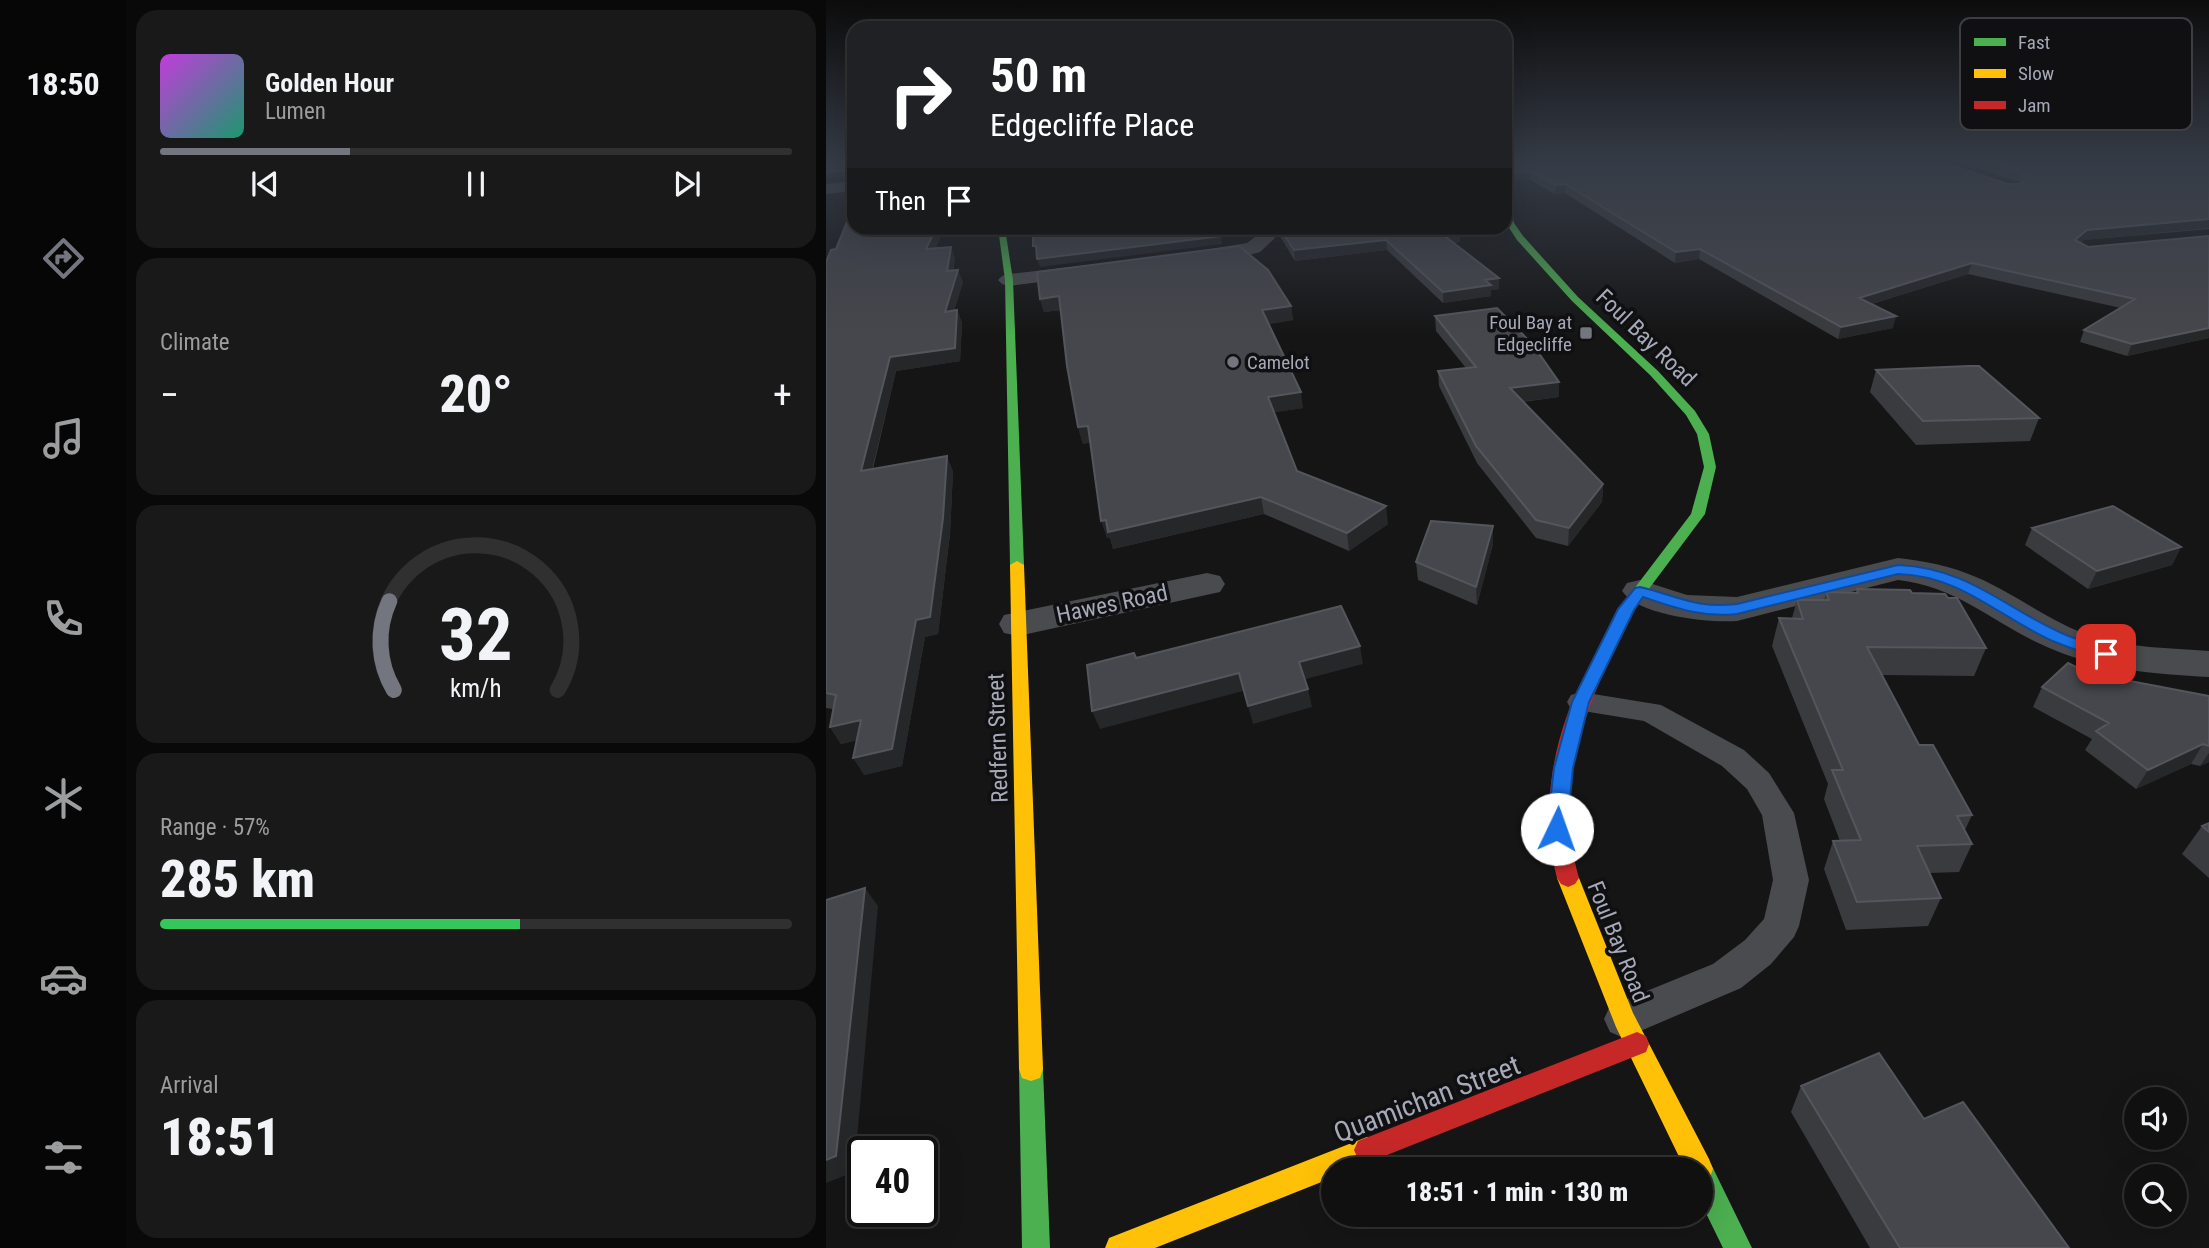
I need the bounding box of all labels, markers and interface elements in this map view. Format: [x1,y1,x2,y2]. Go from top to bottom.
legend [1960,18,2192,130]
text: Fast [2018,31,2050,54]
text: 50 m [990,47,1087,104]
icon: right [875,49,966,140]
text: Slow [2018,62,2054,85]
text: 18:50 [26,65,100,103]
text: Golden Hour [265,68,394,98]
text: Jam [2018,94,2051,117]
text: Lumen [265,98,326,125]
text: Edgecliffe Place [990,106,1194,144]
icon: previous [246,165,284,203]
icon: pause [457,165,495,203]
icon: next [668,165,706,203]
icon: arrive [940,182,978,220]
text: Then [875,186,926,216]
icon: directions [39,234,88,283]
street label: Foul Bay Road [1590,284,1702,392]
place label: Foul Bay at Edgecliffe [1489,311,1572,356]
marker: Foul Bay at Edgecliffe [1578,325,1594,341]
text: Climate [160,329,230,356]
place label: Camelot [1247,351,1310,374]
marker: Camelot [1225,354,1241,370]
text: 20° [439,364,513,425]
text: − [160,373,179,417]
text: + [773,373,792,417]
icon: music [39,414,88,463]
street label: Hawes Road [1054,579,1170,629]
text: 32 [439,592,513,678]
icon: phone [39,594,88,643]
pin [2076,624,2136,684]
icon: arrive [2087,635,2125,673]
street label: Redfern Street [982,673,1014,803]
text: km/h [450,674,502,703]
icon: climate [39,774,88,823]
position arrow [1520,792,1594,866]
text: Range · 57% [160,814,270,841]
text: 285 km [160,849,315,910]
street label: Foul Bay Road [1581,877,1655,1007]
icon: car [39,954,88,1003]
street label: Quamichan Street [1329,1048,1525,1150]
text: Arrival [160,1072,219,1099]
map controls [2124,1087,2187,1227]
button: sound [2124,1087,2187,1150]
text: 18:51 [160,1107,280,1168]
icon: filters [39,1133,88,1182]
speed limit sign: 40 [847,1136,938,1227]
button: search [2124,1164,2187,1227]
text: 18:51 · 1 min · 130 m [1406,1177,1628,1207]

